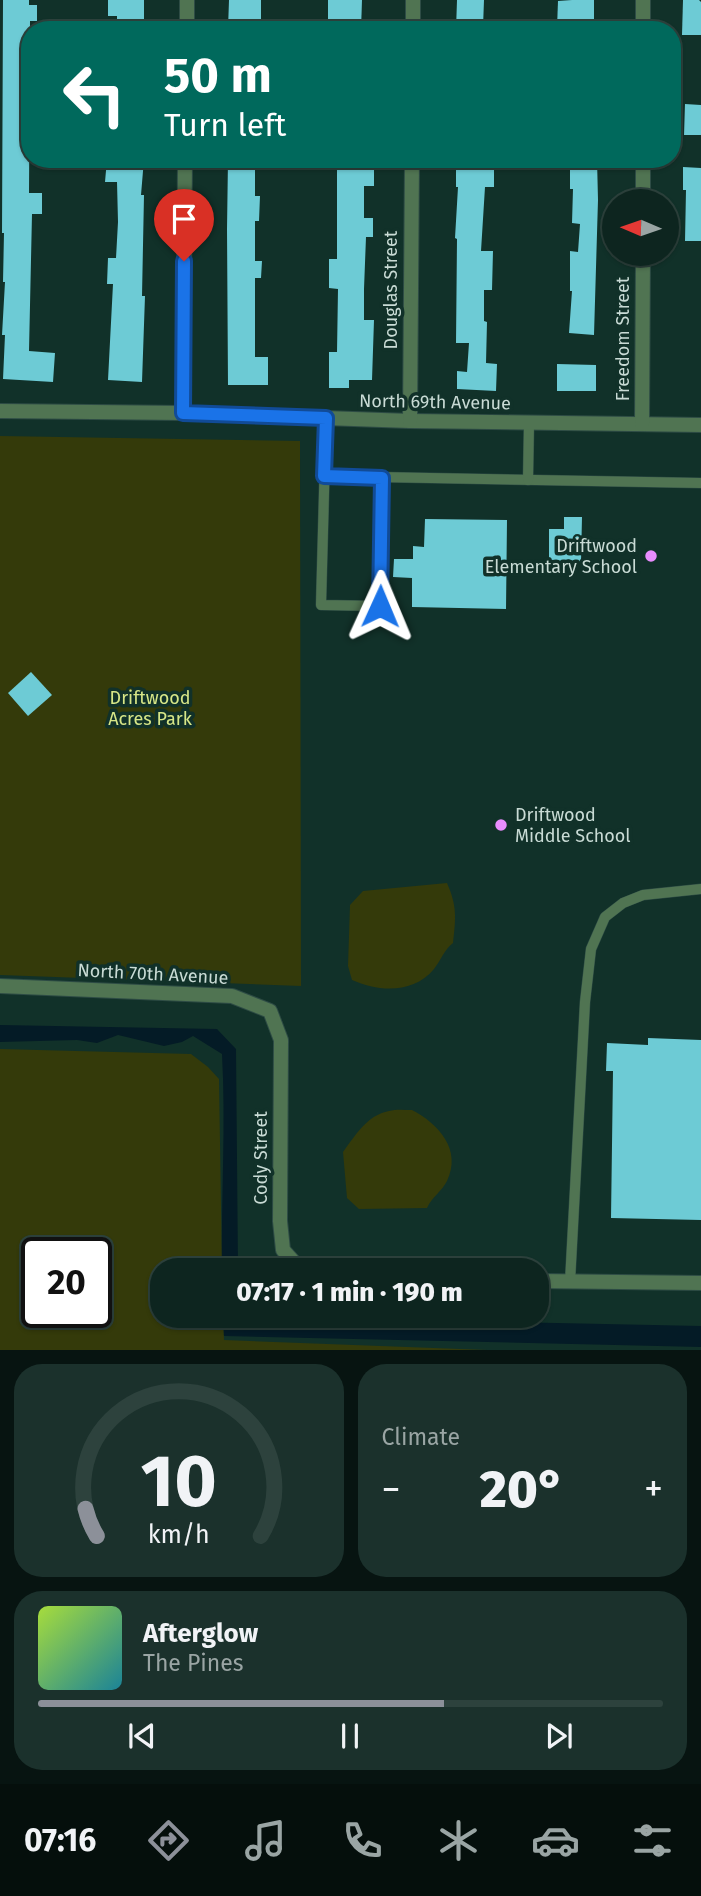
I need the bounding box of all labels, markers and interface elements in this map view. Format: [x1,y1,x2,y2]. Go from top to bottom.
text: 50 m [164,46,272,105]
icon: left [49,49,140,140]
text: Turn left [164,106,286,144]
pin [154,189,214,261]
north arrow [602,189,679,266]
map controls [602,189,679,266]
icon: arrive [165,200,203,238]
street label: Douglas Street [380,230,402,349]
street label: Freedom Street [612,276,634,401]
street label: North 69th Avenue [359,390,511,414]
place label: Driftwood Elementary School [485,535,637,578]
marker: Driftwood Elementary School [643,548,659,564]
position arrow [343,569,417,643]
park label: Driftwood Acres Park [108,687,193,730]
place label: Driftwood Middle School [515,804,631,847]
marker: Driftwood Middle School [493,817,509,833]
street label: North 70th Avenue [77,959,229,989]
street label: Cody Street [250,1111,272,1205]
speed limit sign: 20 [21,1237,112,1328]
text: 07:17 · 1 min · 190 m [236,1277,463,1308]
text: Climate [382,1423,460,1451]
text: 10 [141,1439,217,1526]
text: 20° [480,1458,565,1521]
text: − [382,1466,401,1512]
text: + [644,1466,663,1512]
text: km/h [148,1520,210,1550]
text: Afterglow [143,1618,258,1649]
text: The Pines [143,1649,244,1677]
icon: previous [123,1717,161,1755]
icon: pause [331,1717,369,1755]
icon: next [540,1717,578,1755]
icon: directions [144,1816,193,1865]
icon: music [241,1816,290,1865]
icon: phone [338,1816,387,1865]
icon: climate [434,1816,483,1865]
icon: car [531,1816,580,1865]
icon: filters [628,1816,677,1865]
text: 07:16 [24,1821,96,1859]

